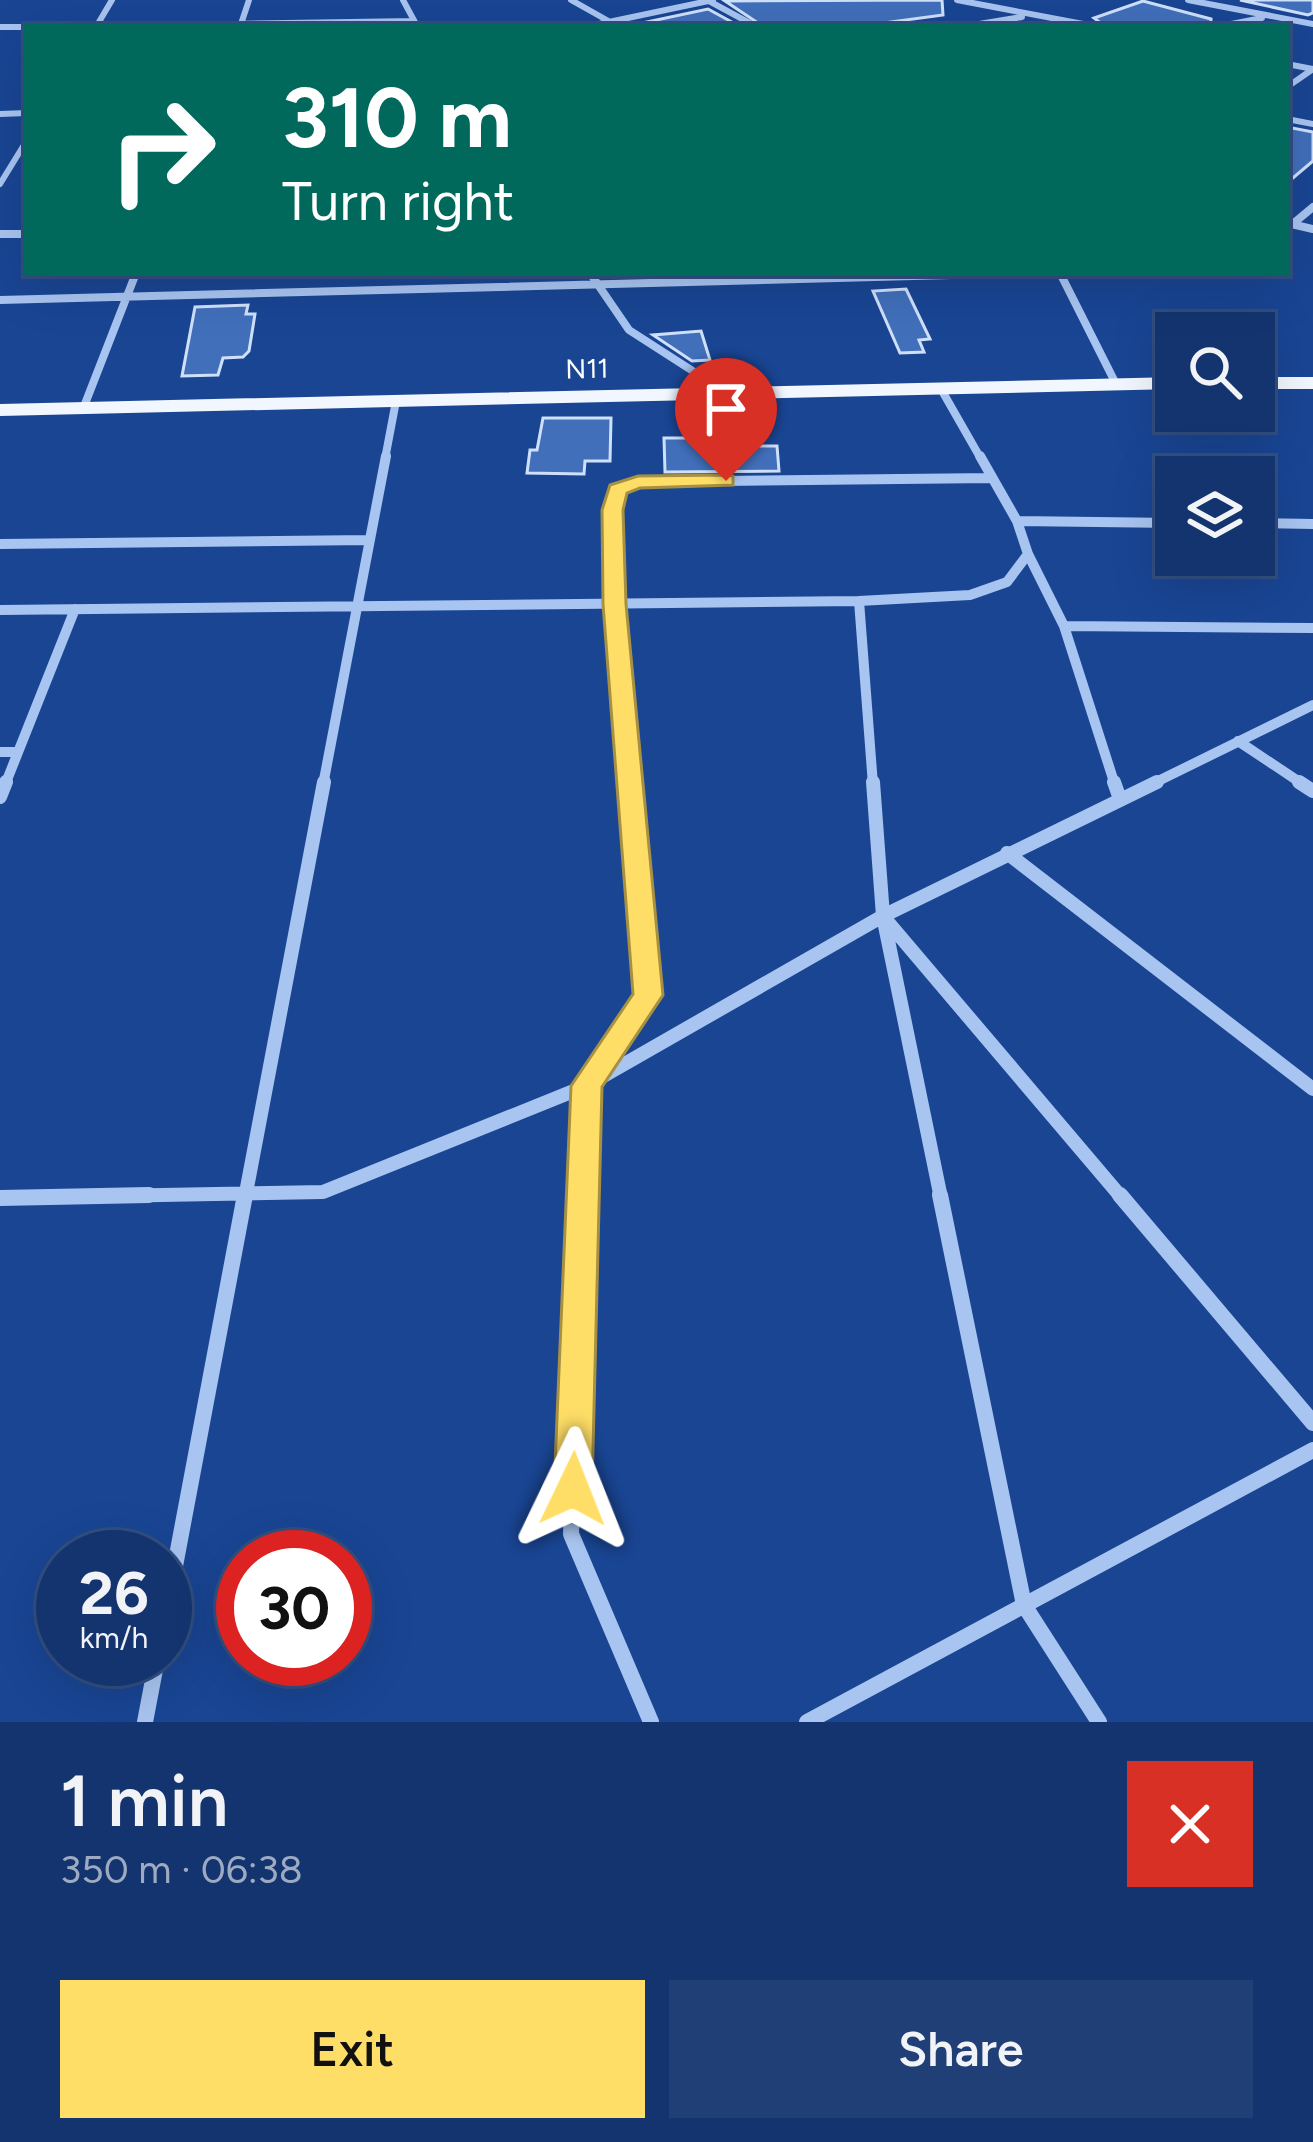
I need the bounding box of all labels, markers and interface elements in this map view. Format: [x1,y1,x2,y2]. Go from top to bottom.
text: 310 m [282,67,512,168]
icon: right [84,72,240,228]
text: Turn right [282,169,514,234]
map controls [1155,312,1275,576]
button: search [1155,312,1275,432]
street label: N11 [565,352,609,385]
pin [675,358,777,481]
icon: arrive [693,376,759,442]
button: layers [1155,456,1275,576]
position arrow [510,1426,636,1552]
speed limit sign: 30 [216,1530,372,1686]
text: 26 [79,1557,149,1629]
text: km/h [80,1619,148,1656]
text: 1 min [60,1758,228,1844]
button: close [1127,1761,1253,1887]
text: 350 m · 06:38 [60,1846,303,1893]
button: Exit [60,1980,645,2118]
button: Share [669,1980,1253,2118]

